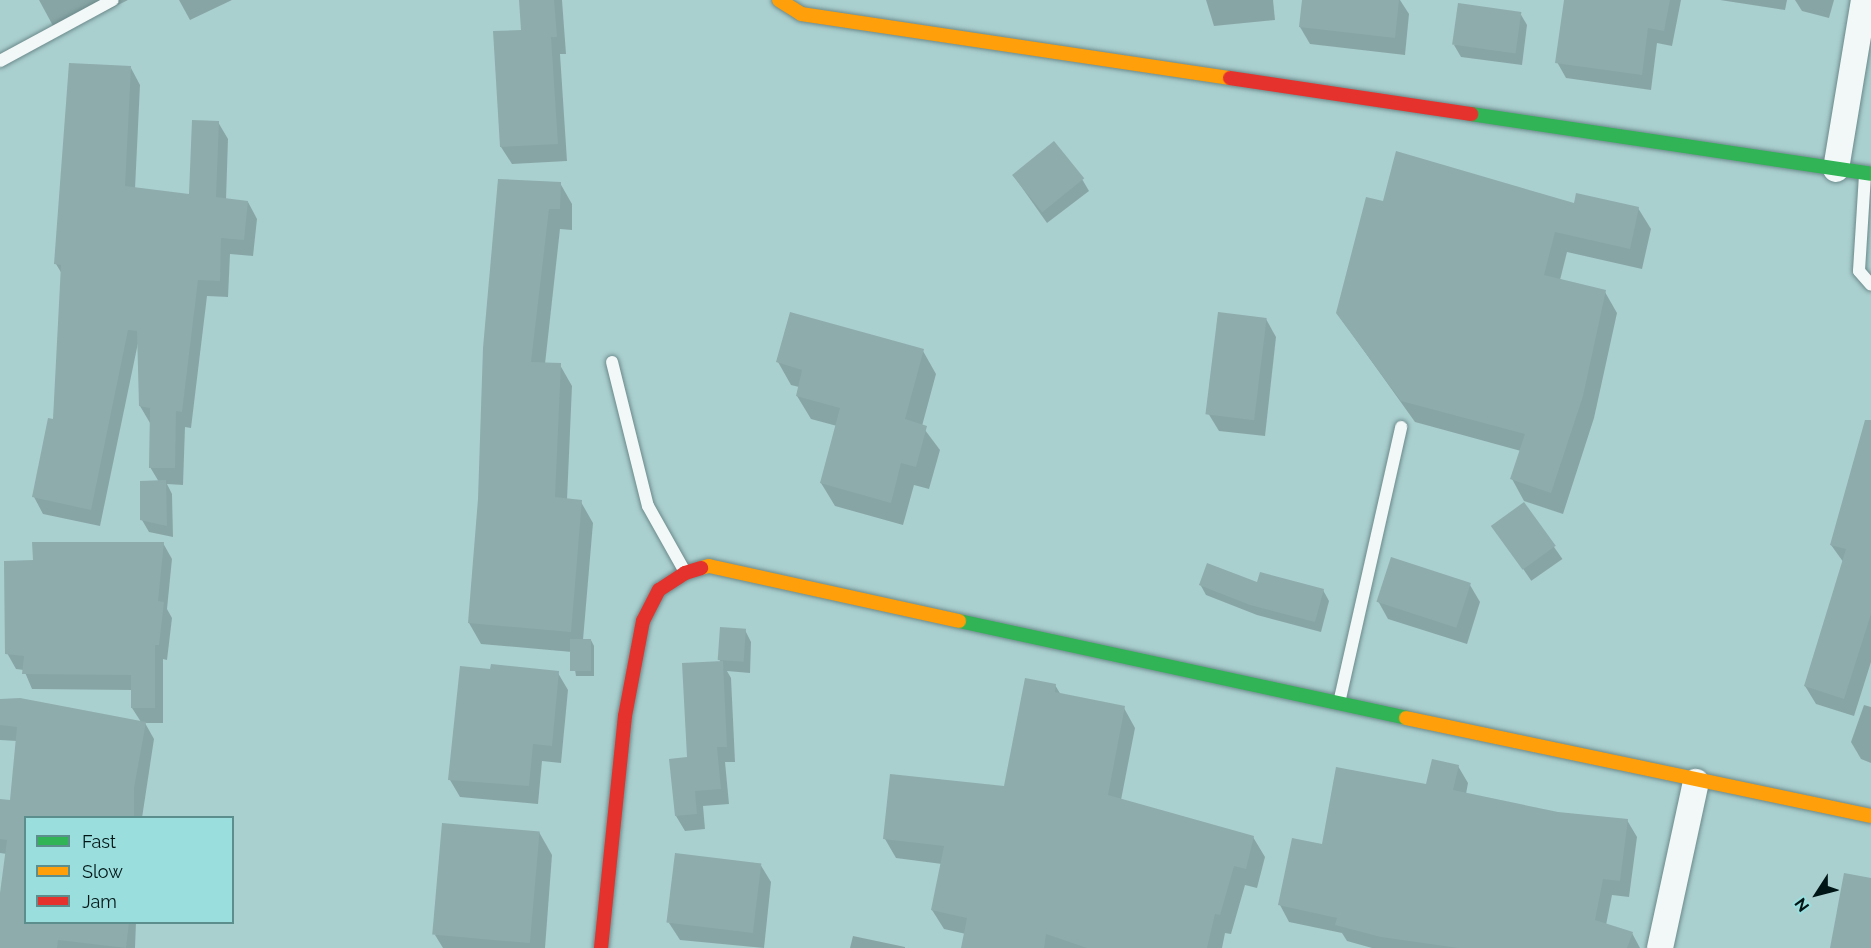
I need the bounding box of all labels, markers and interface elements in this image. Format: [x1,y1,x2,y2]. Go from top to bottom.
legend [24,816,234,924]
text: Fast [82,831,116,852]
text: Slow [82,861,123,882]
north arrow [1787,864,1847,924]
text: Jam [82,891,117,912]
text: N [1791,894,1813,915]

